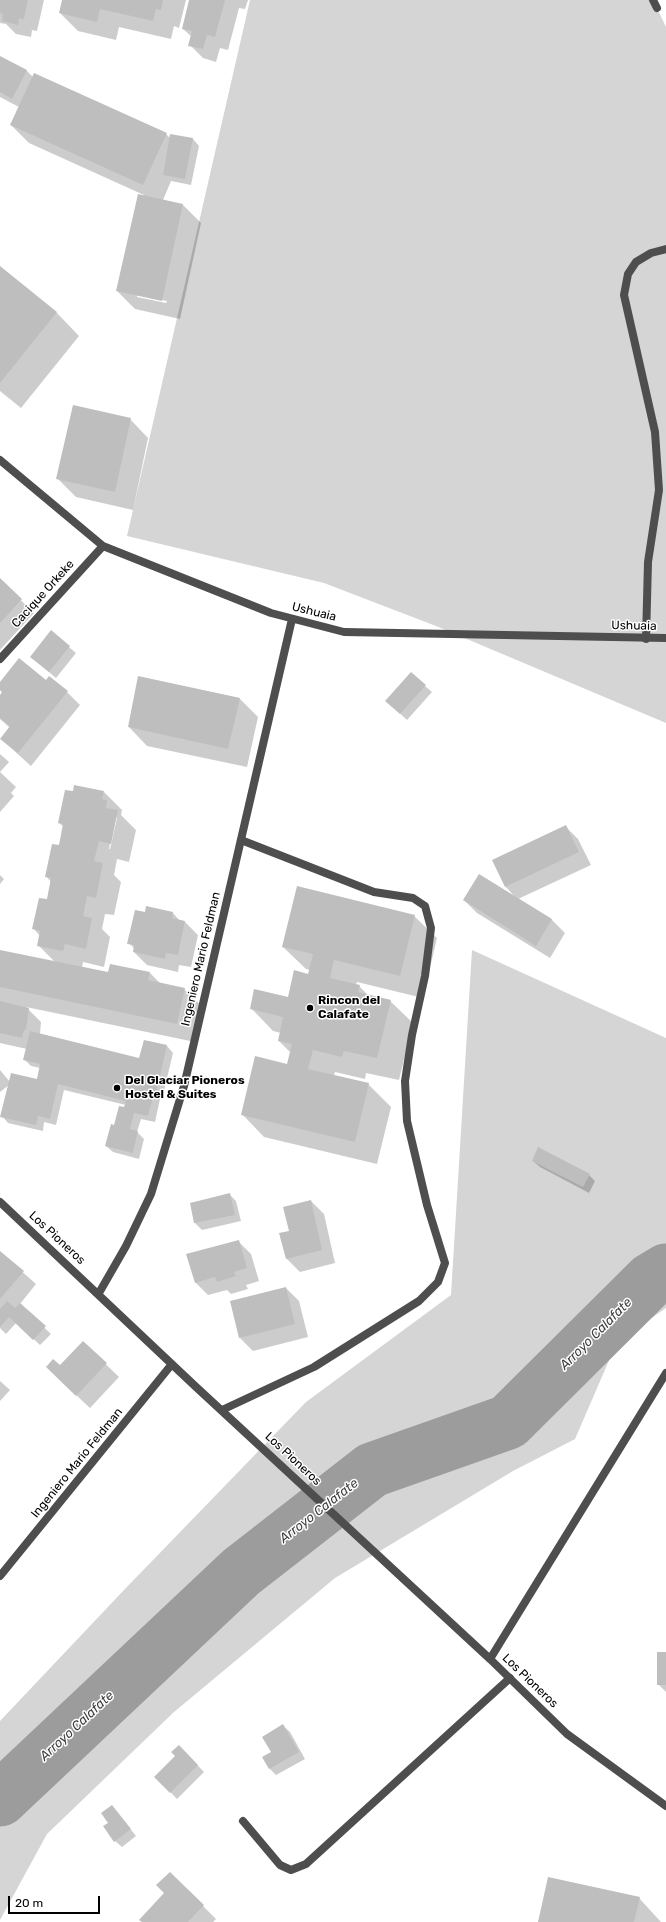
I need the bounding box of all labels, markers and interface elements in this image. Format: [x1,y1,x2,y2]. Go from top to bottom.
street label: Cacique Orkeke [9,557,77,631]
street label: Ushuaia [290,600,338,624]
street label: Ushuaia [611,618,657,634]
street label: Ingeniero Mario Feldman [179,891,223,1027]
place label: Rincon del Calafate [318,994,380,1022]
marker: Rincon del Calafate [305,1003,315,1013]
place label: Del Glaciar Pioneros Hostel & Suites [125,1074,245,1102]
marker: Del Glaciar Pioneros Hostel & Suites [112,1083,122,1093]
street label: Los Pioneros [26,1208,88,1268]
water label: Arroyo Calafate [557,1295,635,1373]
street label: Ingeniero Mario Feldman [28,1405,126,1521]
street label: Los Pioneros [262,1429,324,1489]
water label: Arroyo Calafate [277,1476,361,1546]
street label: Los Pioneros [499,1651,561,1711]
water label: Arroyo Calafate [37,1688,117,1764]
scale bar [10,1888,102,1914]
text: 20 m [15,1896,43,1910]

